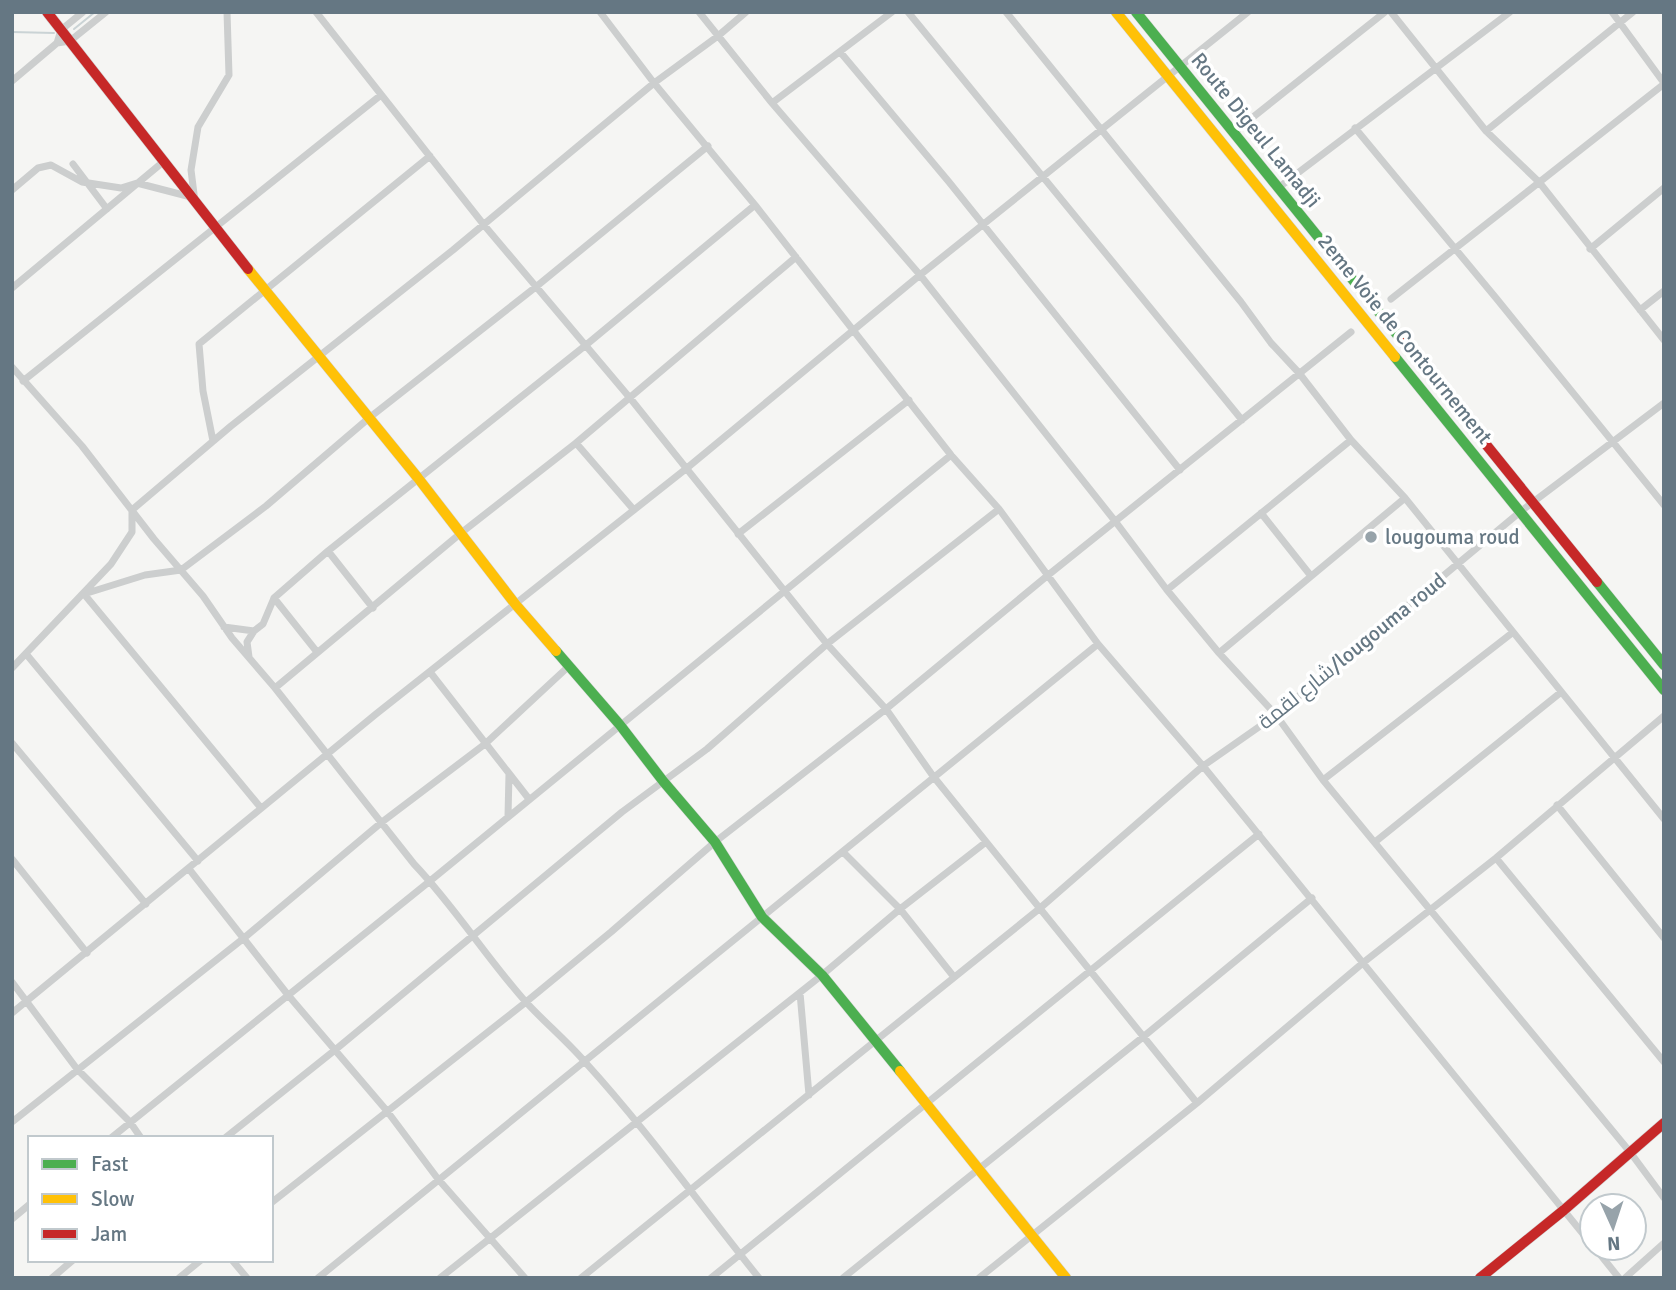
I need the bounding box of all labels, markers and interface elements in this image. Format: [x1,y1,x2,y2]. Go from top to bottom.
street label: Route Digeul Lamadji [1186,47,1326,213]
street label: 2eme Voie de Contournement [1312,229,1498,449]
place label: lougouma roud [1385,524,1520,550]
marker: lougouma roud [1363,529,1379,545]
street label: شارع لقمة/lougouma roud [1253,567,1452,736]
legend [28,1136,273,1262]
text: Fast [91,1151,128,1177]
text: Slow [91,1186,135,1212]
north arrow [1578,1192,1648,1262]
text: Jam [91,1221,127,1247]
text: N [1607,1231,1621,1255]

